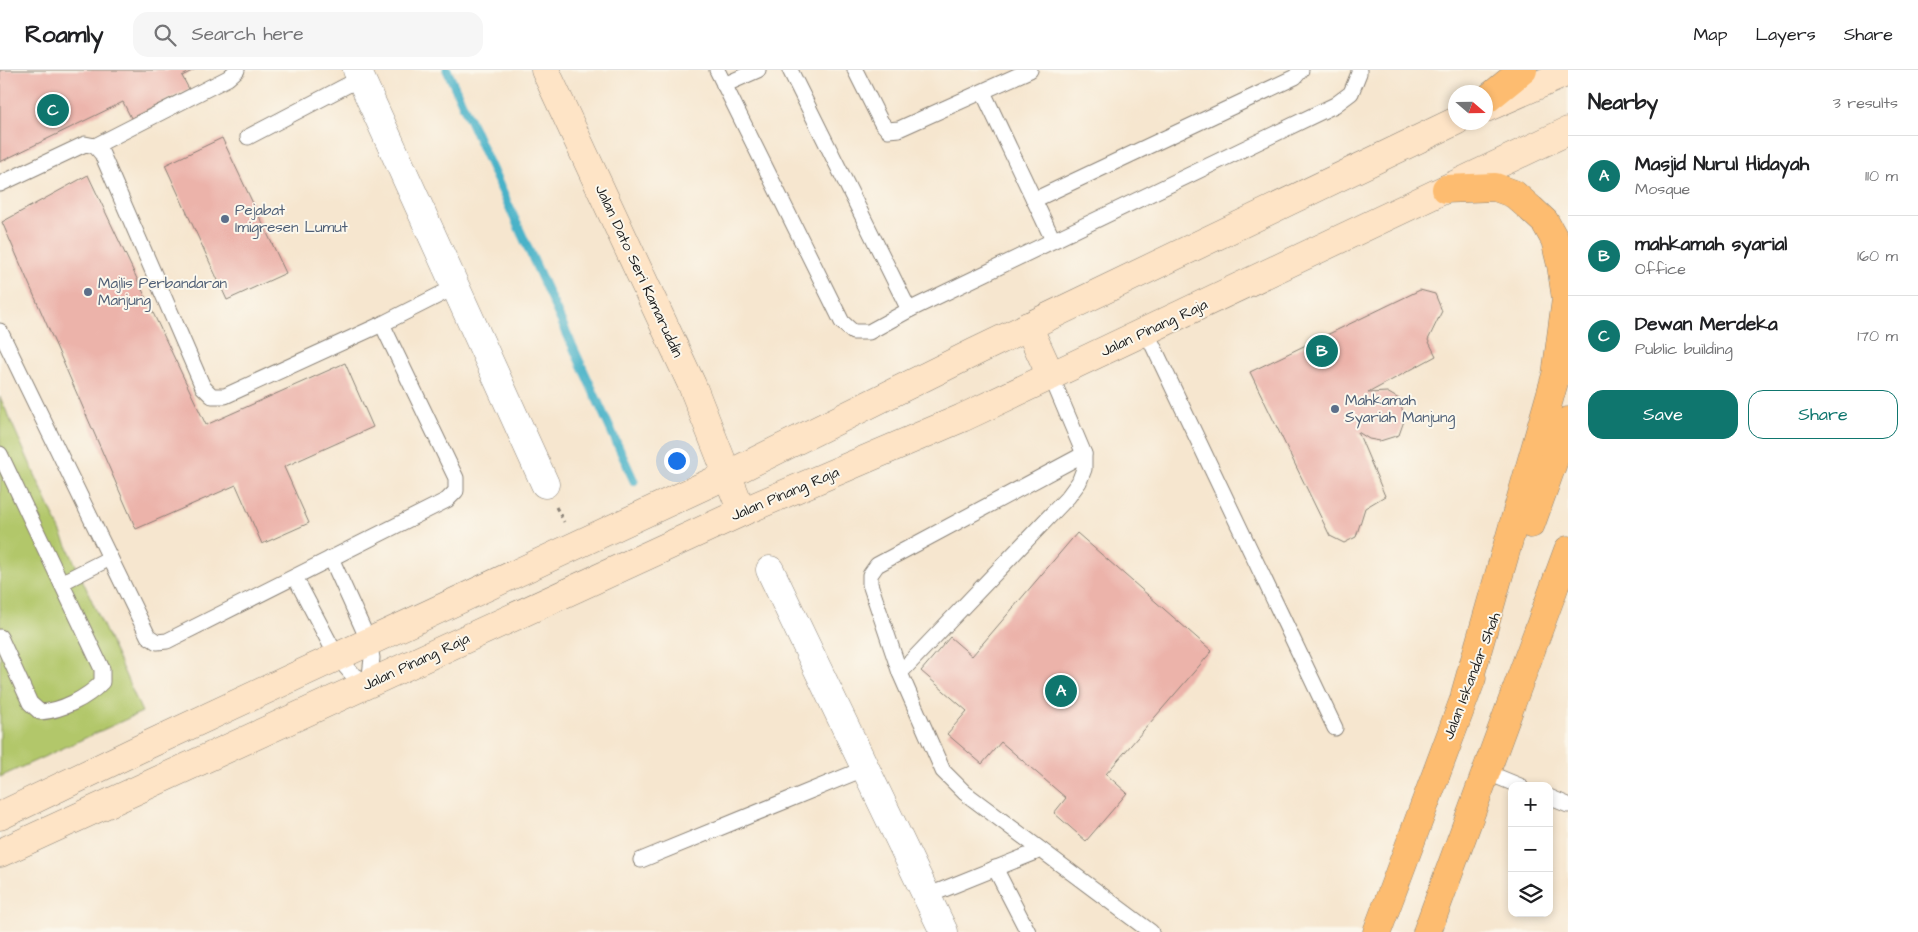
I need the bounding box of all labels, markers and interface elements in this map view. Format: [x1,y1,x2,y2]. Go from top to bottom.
search box [133,12,483,57]
text: Roamly [25,18,103,52]
icon: search [151,21,179,49]
text: Search here [191,21,304,48]
text: Map [1693,22,1727,47]
text: Layers [1755,22,1816,47]
text: Share [1844,22,1893,47]
north arrow [1448,85,1493,130]
text: Nearby [1588,88,1658,117]
pin: C [37,91,69,129]
text: 3 results [1833,92,1898,114]
text: Masjid Nurul Hidayah [1635,151,1809,178]
text: A [1599,165,1609,187]
text: 110 m [1865,165,1898,187]
text: Mosque [1635,178,1690,200]
street label: Jalan Dato Seri Kamaruddin [590,181,689,361]
place label: Pejabat Imigresen Lumut [235,200,348,239]
marker: Pejabat Imigresen Lumut [219,213,231,225]
text: mahkamah syarial [1635,231,1787,258]
text: B [1598,245,1610,267]
text: 160 m [1857,245,1898,267]
text: Office [1635,258,1686,280]
place label: Majlis Perbandaran Manjung [98,273,228,312]
marker: Majlis Perbandaran Manjung [82,286,94,298]
street label: Jalan Pinang Raja [1097,294,1212,363]
text: Dewan Merdeka [1635,311,1778,338]
text: C [1598,325,1610,347]
text: 170 m [1857,325,1898,347]
pin: B [1306,332,1338,370]
text: Public building [1635,338,1733,360]
place label: Mahkamah Syariah Manjung [1345,390,1455,429]
button: Save [1588,390,1738,439]
button: Share [1748,390,1898,439]
marker: Mahkamah Syariah Manjung [1329,403,1341,415]
your location [664,448,690,474]
street label: Jalan Pinang Raja [728,462,843,527]
street label: Jalan Iskandar Shah [1438,609,1506,743]
street label: Jalan Pinang Raja [359,628,474,697]
pin: A [1045,672,1077,710]
map controls [1508,782,1553,917]
button: + [1508,782,1553,827]
button: − [1508,827,1553,872]
button: layers [1508,872,1553,917]

